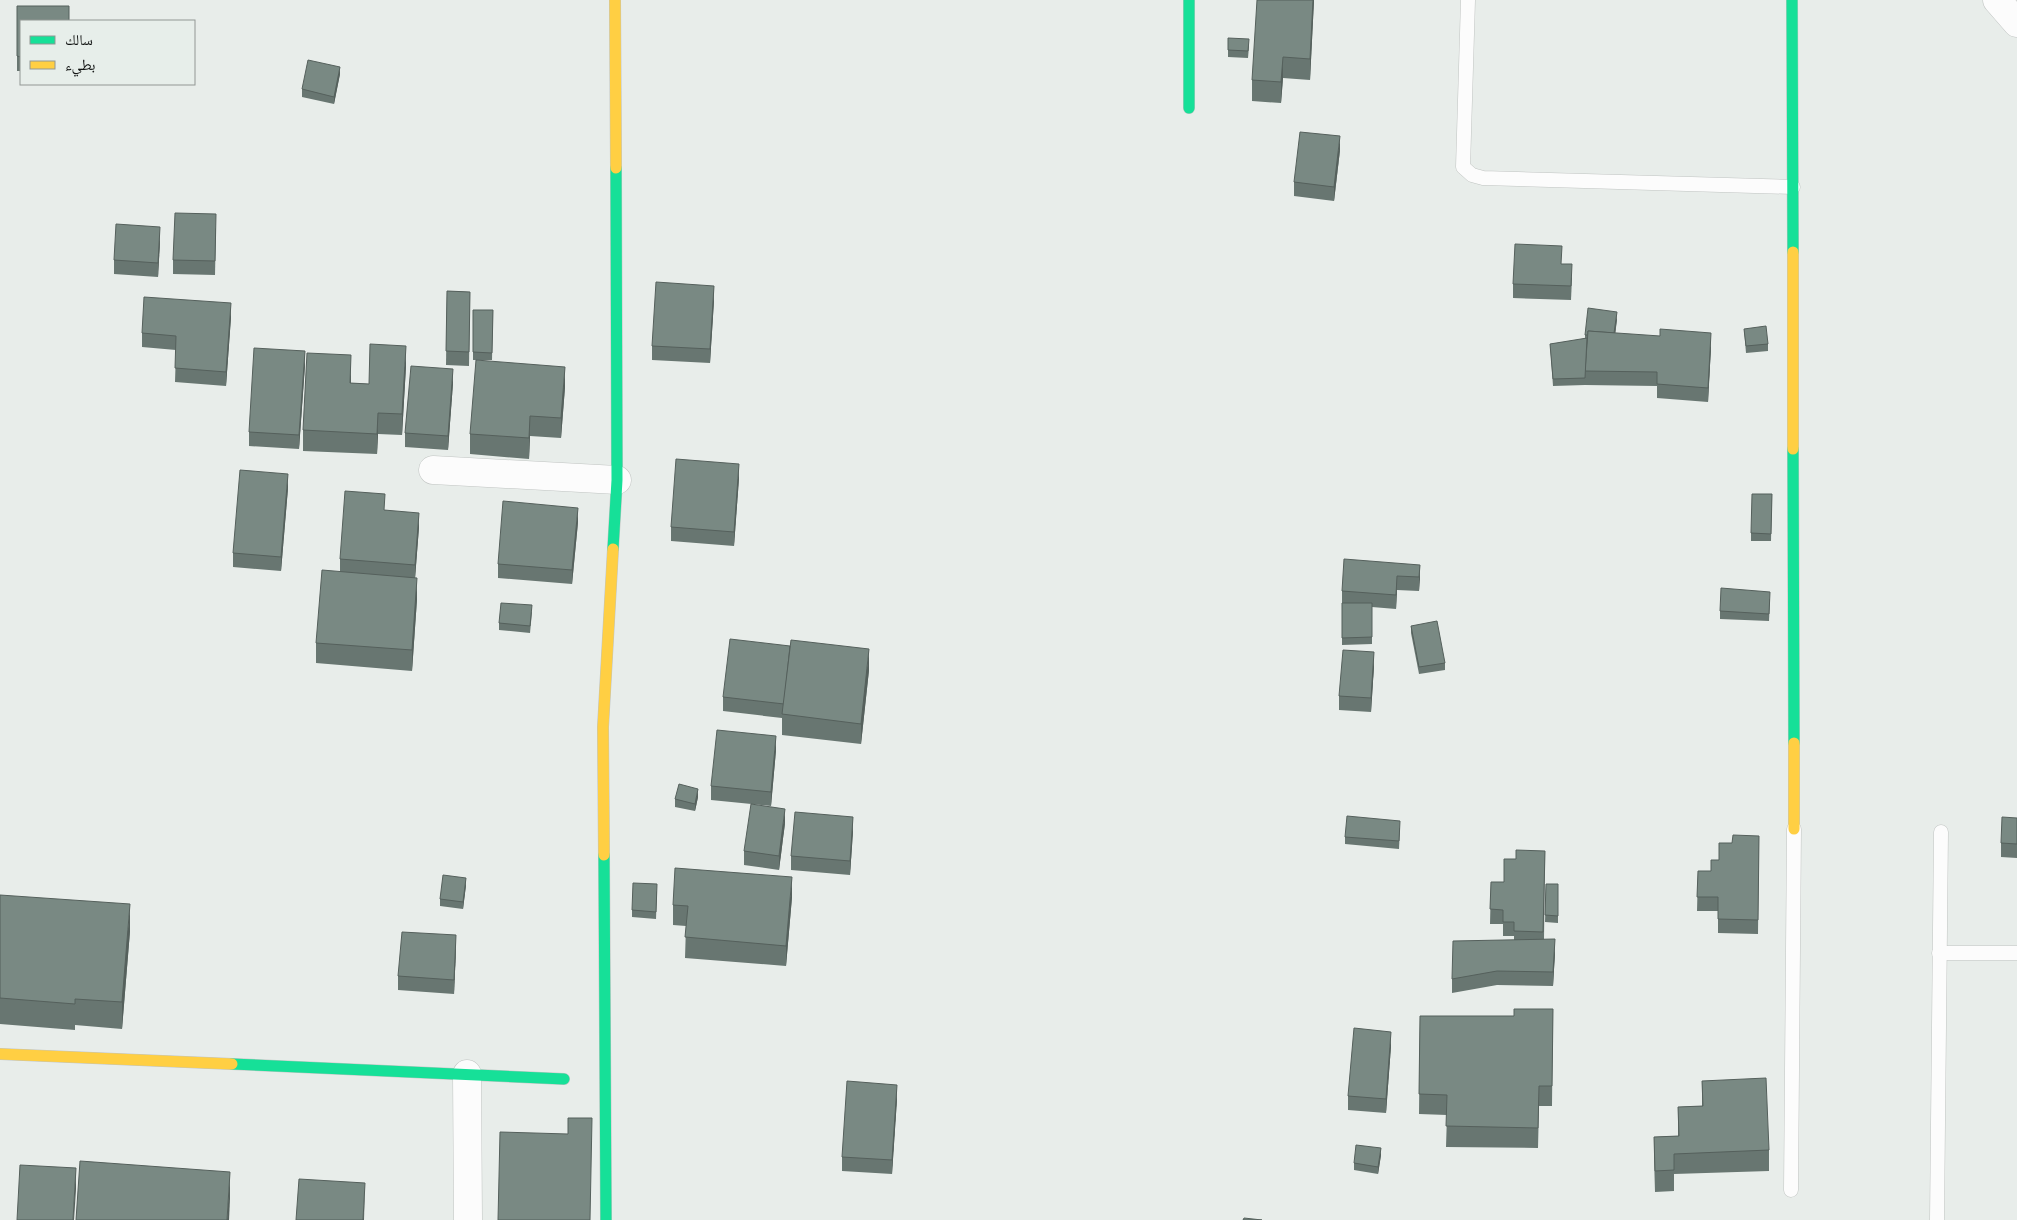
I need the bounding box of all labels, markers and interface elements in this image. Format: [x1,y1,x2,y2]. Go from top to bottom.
legend [20,20,195,85]
text: سالك [65,31,93,48]
text: بطيء [65,56,95,77]

